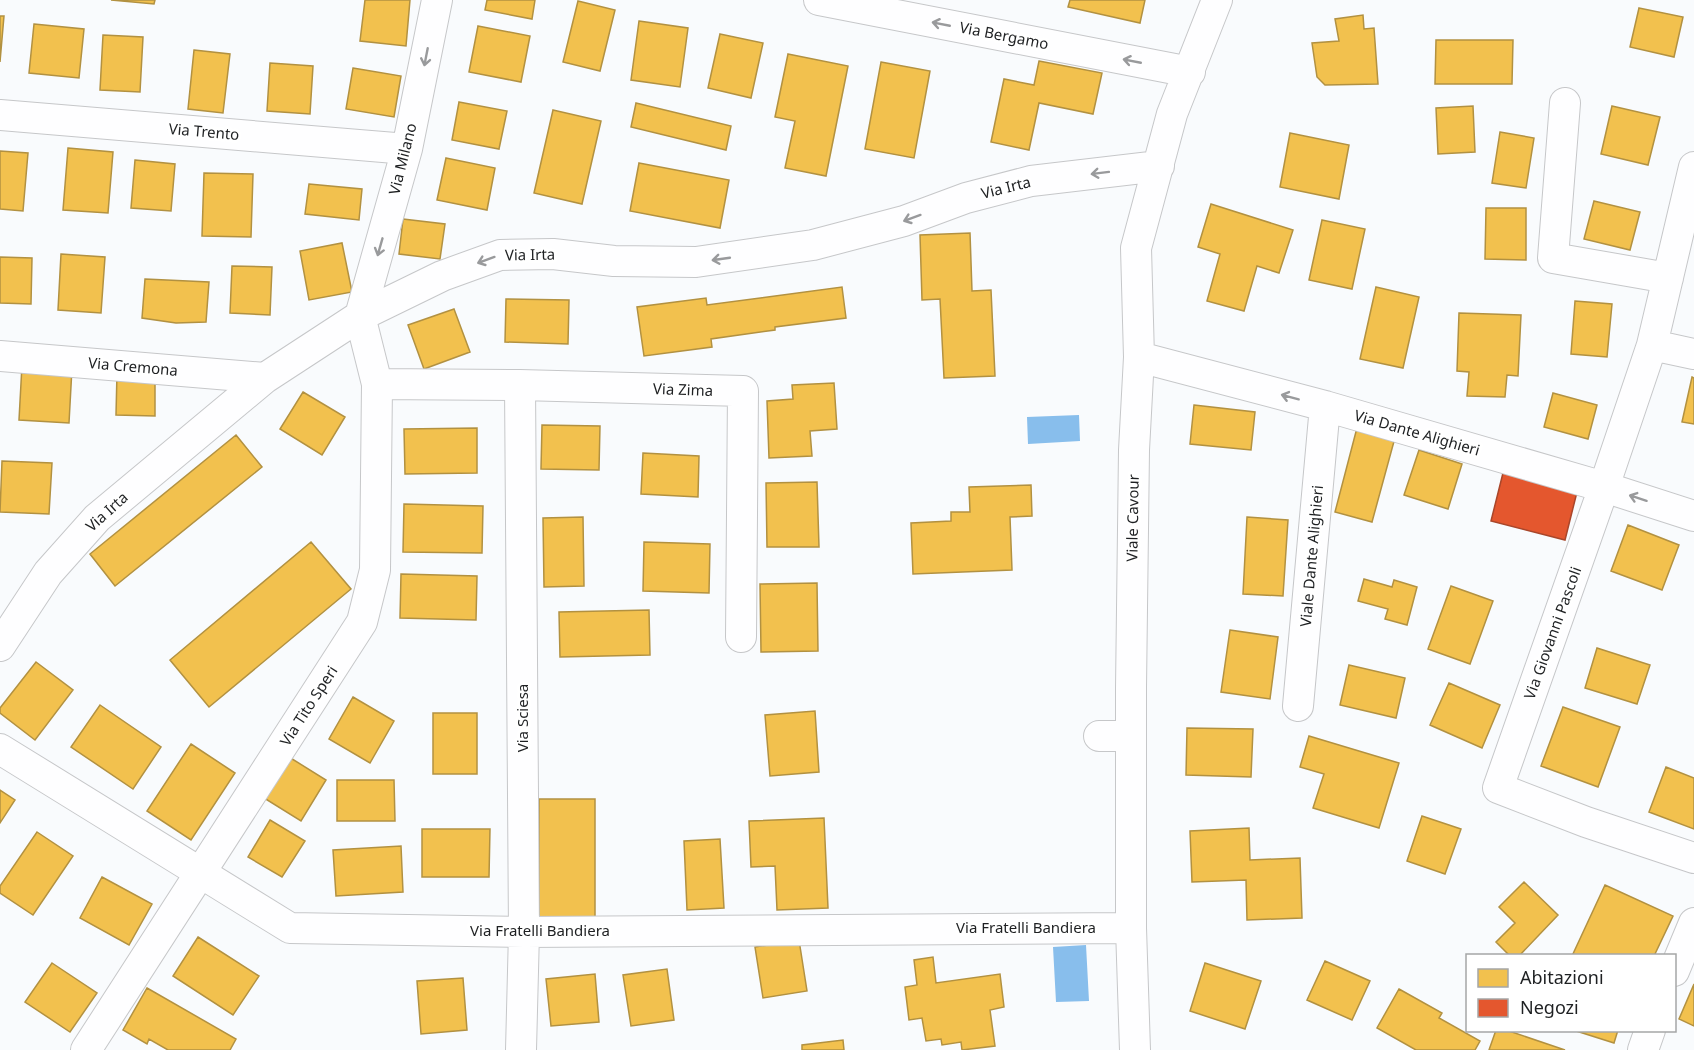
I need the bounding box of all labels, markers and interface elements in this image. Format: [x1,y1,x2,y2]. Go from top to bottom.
street label: Via Bergamo [958,17,1050,53]
one-way arrow [931,18,951,29]
one-way arrow [420,47,431,67]
one-way arrow [1123,55,1142,66]
street label: Via Trento [168,118,240,144]
street label: Via Milano [383,121,421,197]
one-way arrow [1091,168,1111,179]
street label: Via Irta [979,171,1033,203]
one-way arrow [903,213,922,224]
one-way arrow [374,237,385,256]
street label: Via Irta [505,244,555,264]
one-way arrow [712,253,732,264]
one-way arrow [477,255,496,266]
street label: Via Cremona [87,352,179,380]
street label: Via Zima [653,378,713,400]
one-way arrow [1281,390,1300,402]
street label: Via Dante Alighieri [1352,405,1482,460]
street label: Viale Cavour [1121,474,1143,562]
street label: Viale Dante Alighieri [1295,484,1327,628]
street label: Via Irta [81,487,132,536]
one-way arrow [1629,491,1648,502]
street label: Via Giovanni Pascoli [1519,564,1585,702]
street label: Via Tito Speri [275,662,342,749]
street label: Via Sciesa [512,684,532,752]
street label: Via Fratelli Bandiera [956,917,1096,937]
street label: Via Fratelli Bandiera [470,920,610,940]
legend [1466,954,1676,1032]
text: Abitazioni [1520,965,1604,989]
text: Negozi [1520,995,1579,1019]

